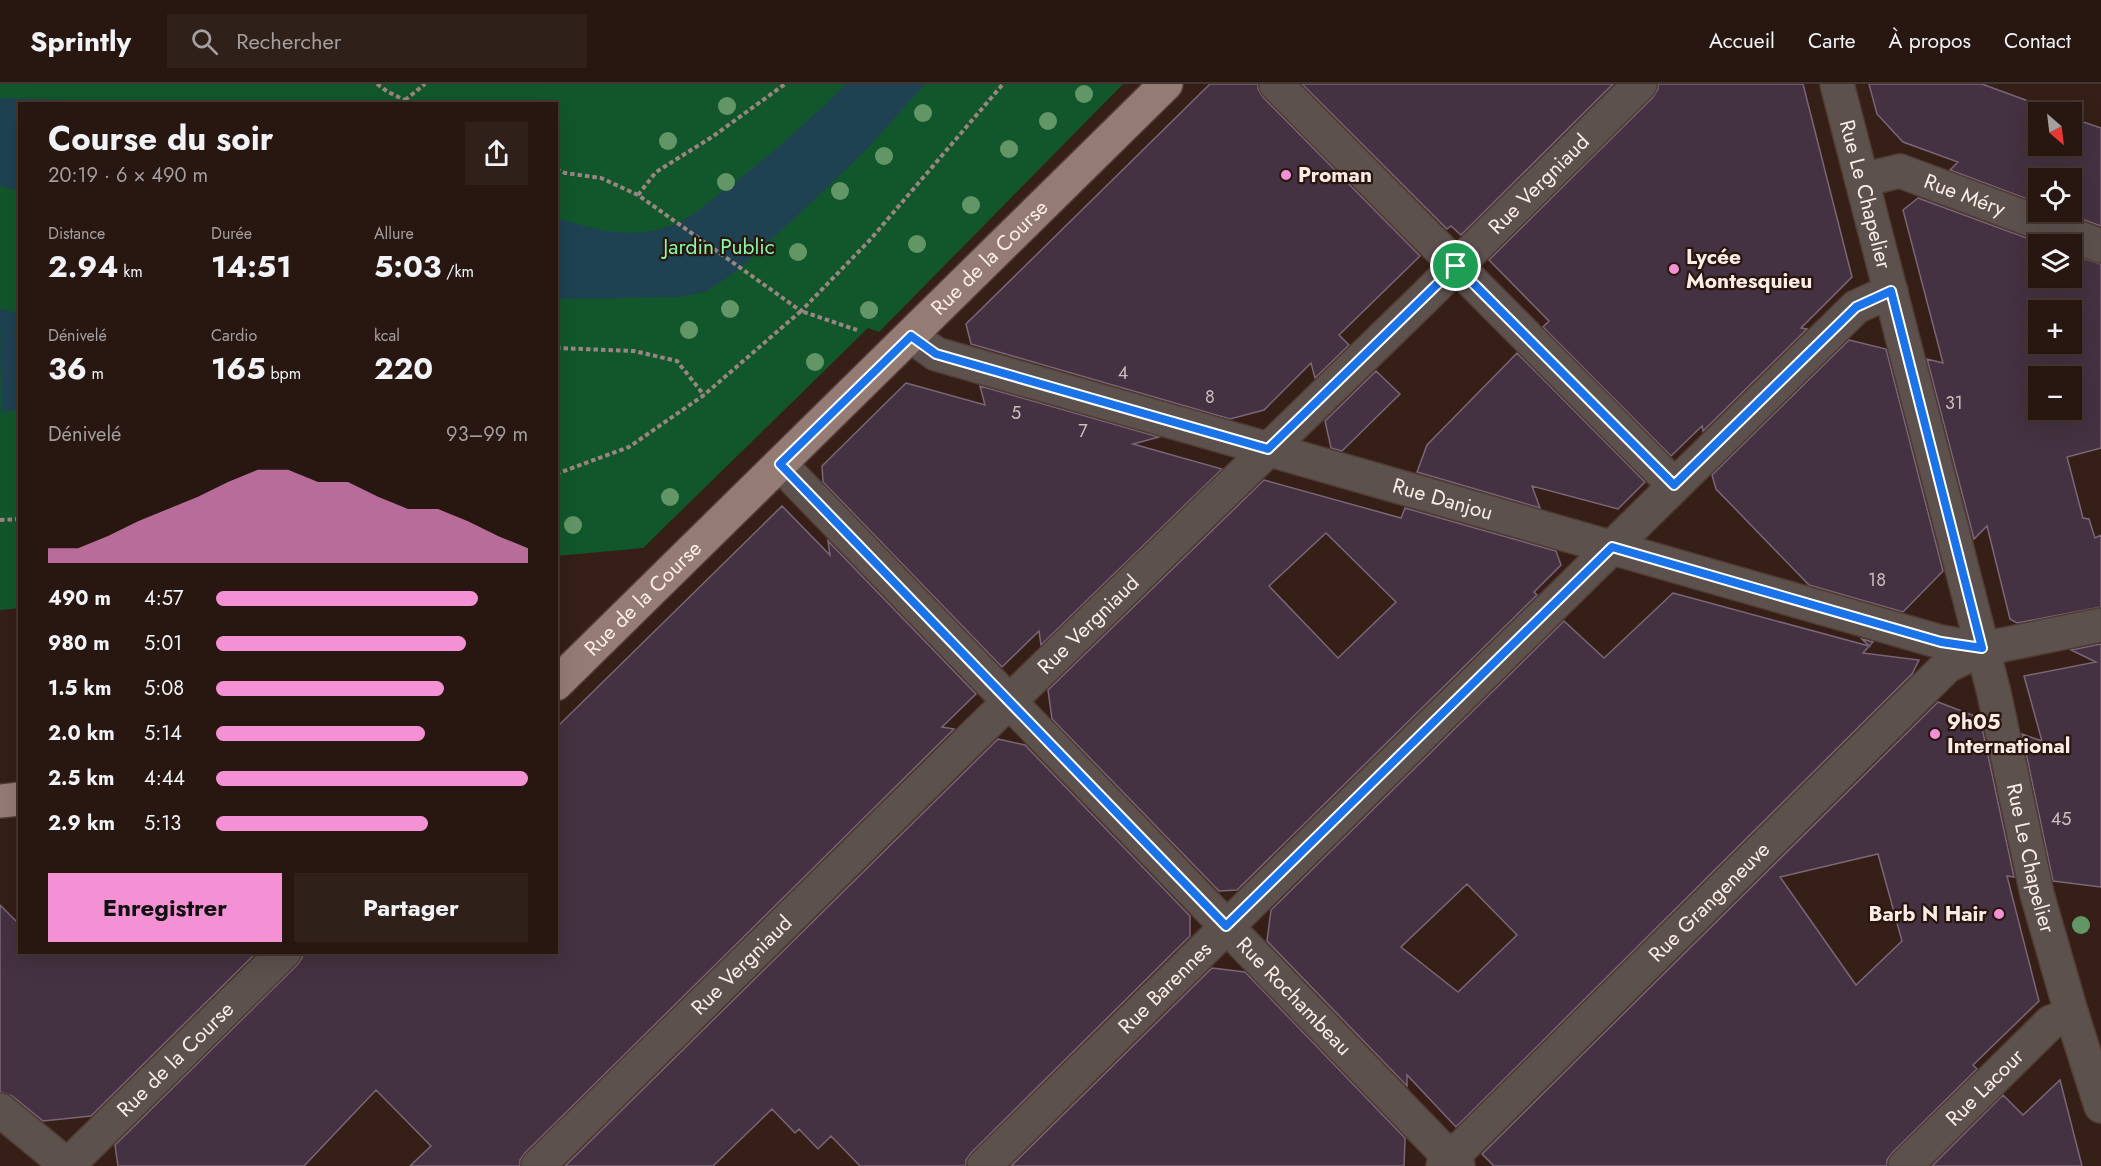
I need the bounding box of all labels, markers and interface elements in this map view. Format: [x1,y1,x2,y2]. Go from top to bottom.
search box [167,14,587,68]
text: Sprintly [30,21,131,62]
icon: search [188,25,221,58]
text: Rechercher [236,25,341,57]
text: Accueil [1709,26,1775,56]
text: Carte [1808,26,1856,56]
text: À propos [1889,26,1971,56]
text: Contact [2004,26,2071,56]
north arrow [2028,102,2082,156]
map controls [2028,102,2082,420]
text: Course du soir [48,115,273,162]
street label: Rue Le Chapelier [1832,116,1899,273]
button: share [465,122,528,185]
street label: Rue Vergniaud [1482,127,1596,241]
place label: Proman [1298,160,1372,190]
text: 20:19 · 6 × 490 m [48,161,208,190]
street label: Rue Méry [1920,166,2010,224]
marker: Proman [1279,168,1293,182]
button: locate [2028,168,2082,222]
street label: Rue de la Course [924,193,1055,322]
text: Distance [48,222,105,245]
text: Durée [211,222,252,245]
text: Allure [374,222,414,245]
park label: Jardin Public [660,232,775,262]
button: layers [2028,234,2082,288]
pin [1430,240,1481,291]
place label: Lycée Montesquieu [1686,242,1812,296]
text: 2.94 [48,245,118,288]
text: 14:51 [211,245,292,288]
text: 5:03 [374,245,442,288]
icon: arrive [1439,249,1472,282]
text: km [118,260,143,283]
text: /km [442,260,474,283]
marker: Lycée Montesquieu [1667,262,1681,276]
button: + [2028,300,2082,354]
text: Dénivelé [48,324,107,347]
text: Cardio [211,324,257,347]
text: kcal [374,324,400,347]
text: 36 [48,347,87,390]
text: 165 [211,347,266,390]
text: 220 [374,347,433,390]
house number: 4 [1118,360,1128,386]
text: m [87,362,104,385]
text: bpm [266,362,301,385]
button: − [2028,366,2082,420]
house number: 8 [1205,384,1215,410]
house number: 31 [1945,390,1963,416]
house number: 5 [1011,400,1021,426]
house number: 7 [1078,418,1088,444]
text: Dénivelé [48,420,121,449]
text: 93–99 m [446,420,528,449]
street label: Rue Danjou [1389,471,1496,528]
street label: Rue de la Course [578,534,708,663]
house number: 18 [1868,567,1886,593]
street label: Rue Vergniaud [1031,568,1146,681]
text: 490 m [48,584,111,613]
text: 4:57 [144,584,183,613]
text: 980 m [48,629,110,658]
text: 5:01 [144,629,182,658]
text: 1.5 km [48,674,111,703]
text: 5:08 [144,674,184,703]
place label: 9h05 International [1947,707,2070,761]
text: 2.0 km [48,719,115,748]
text: 5:14 [144,719,182,748]
marker: 9h05 International [1928,727,1942,741]
text: 2.5 km [48,764,114,793]
text: 4:44 [144,764,185,793]
street label: Rue Le Chapelier [1999,780,2063,938]
house number: 45 [2051,806,2071,832]
text: 2.9 km [48,809,115,838]
text: 5:13 [144,809,181,838]
street label: Rue Grangeneuve [1642,835,1777,969]
button: Enregistrer [48,873,282,942]
button: Partager [294,873,528,942]
place label: Barb N Hair [1869,899,1987,929]
marker: Barb N Hair [1992,907,2006,921]
street label: Rue Vergniaud [684,908,799,1022]
street label: Rue Rochambeau [1230,930,1359,1062]
street label: Rue Barennes [1111,935,1219,1041]
street label: Rue de la Course [110,995,241,1124]
street label: Rue Lacour [1939,1041,2031,1133]

